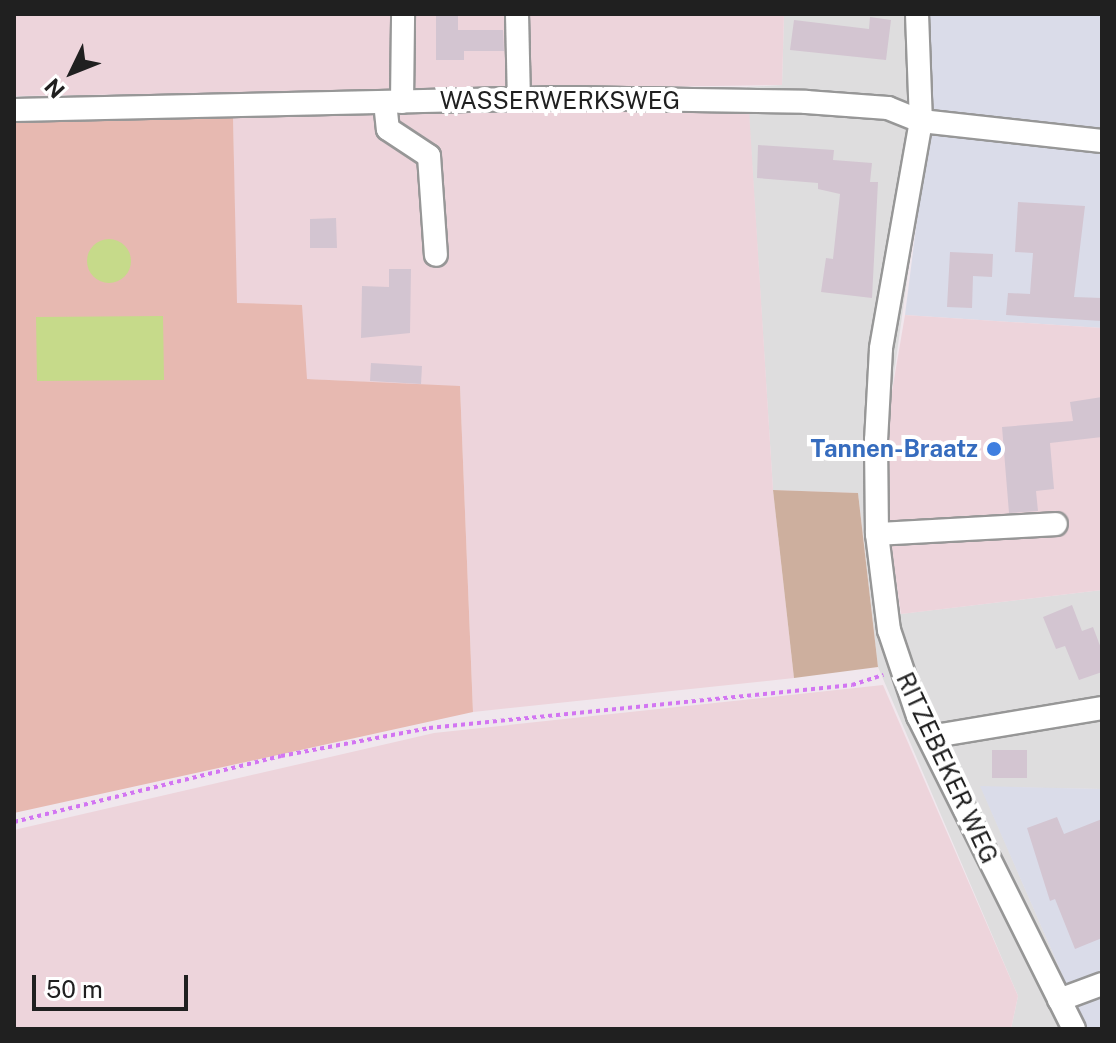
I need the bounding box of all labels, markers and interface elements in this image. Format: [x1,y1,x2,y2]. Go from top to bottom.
north arrow [32,32,112,112]
text: N [39,73,70,104]
street label: WASSERWERKSWEG [440,87,680,115]
place label: Tannen-Braatz [811,435,978,463]
marker: Tannen-Braatz [985,440,1003,458]
street label: RITZEBEKER WEG [890,668,1004,868]
scale bar [36,959,192,1009]
text: 50 m [46,975,103,1003]

